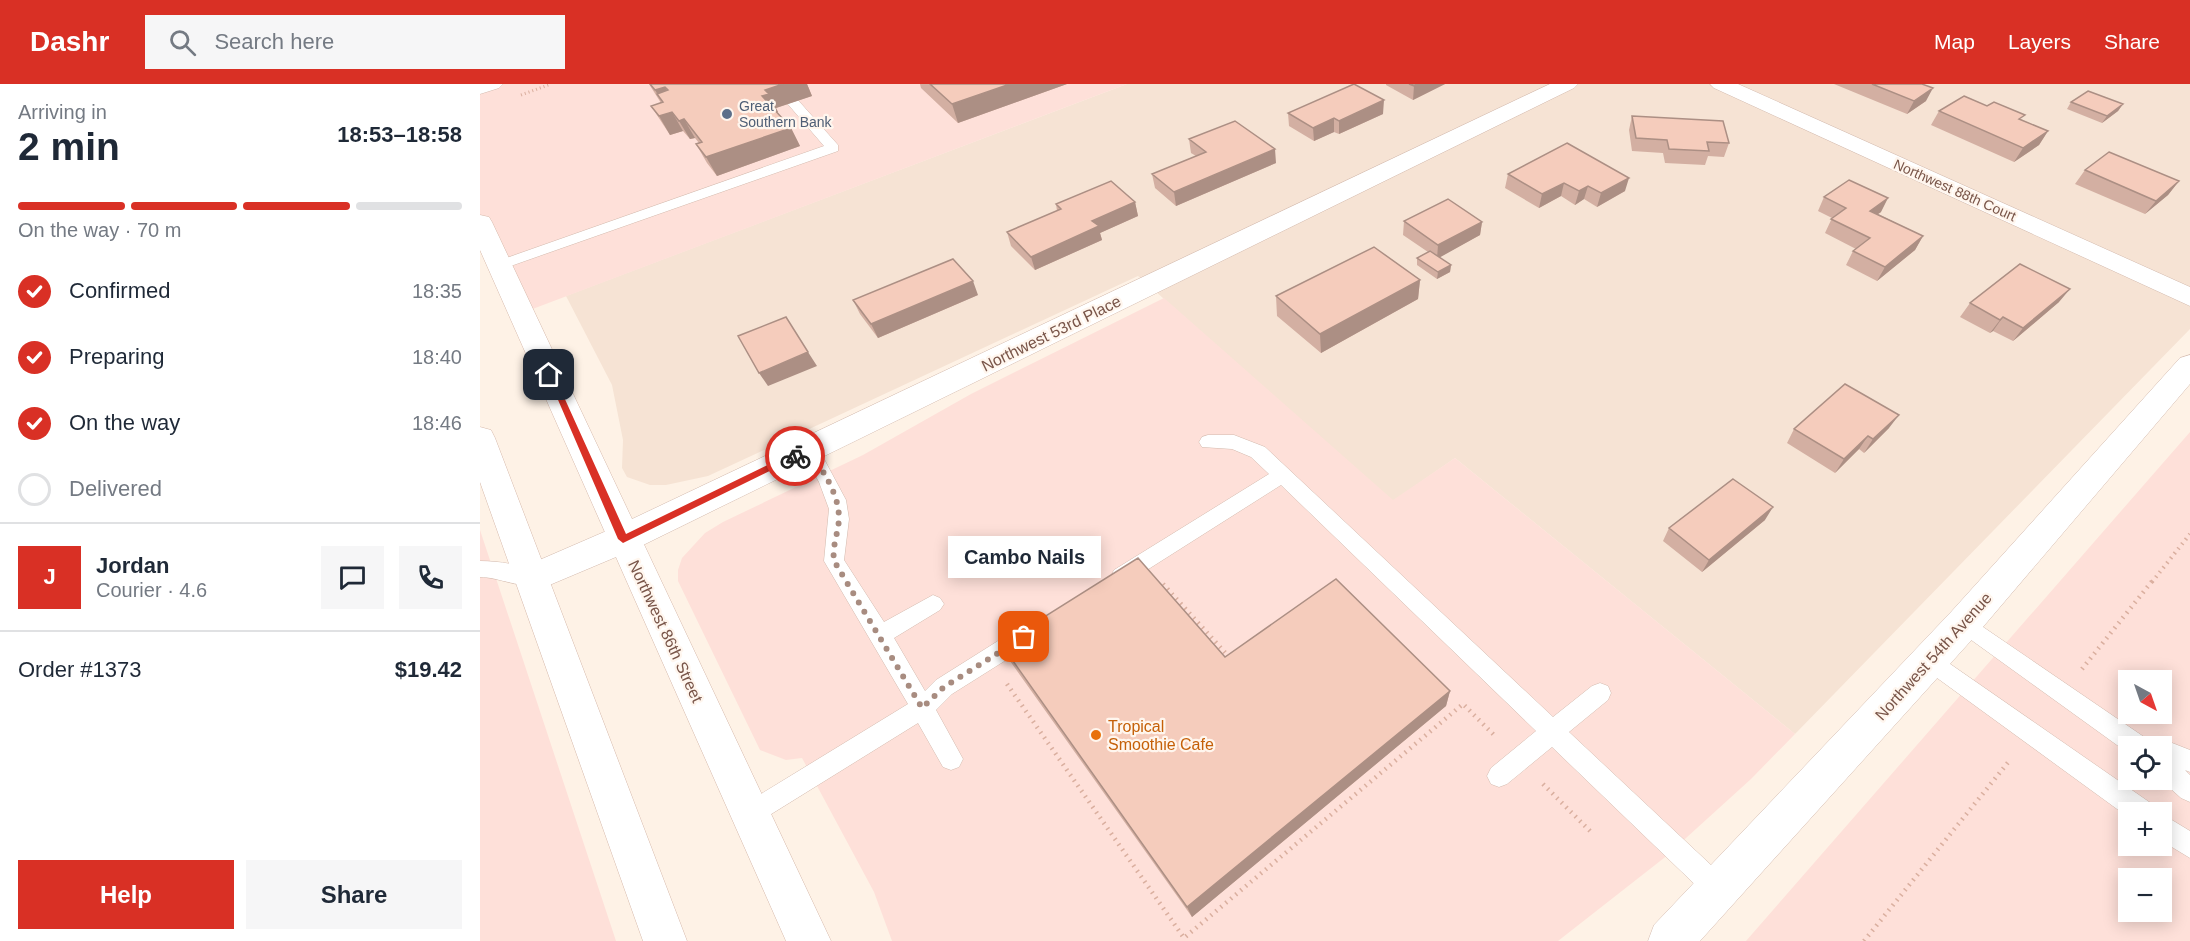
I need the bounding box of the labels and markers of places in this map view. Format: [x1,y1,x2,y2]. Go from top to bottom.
place label: Great Southern Bank [739,98,833,130]
marker: Great Southern Bank [720,107,734,121]
pin [523,349,574,400]
callout: Cambo Nails [948,535,1100,577]
pin [998,611,1049,662]
place label: Tropical Smoothie Cafe [1108,718,1214,753]
marker: Tropical Smoothie Cafe [1089,728,1103,742]

